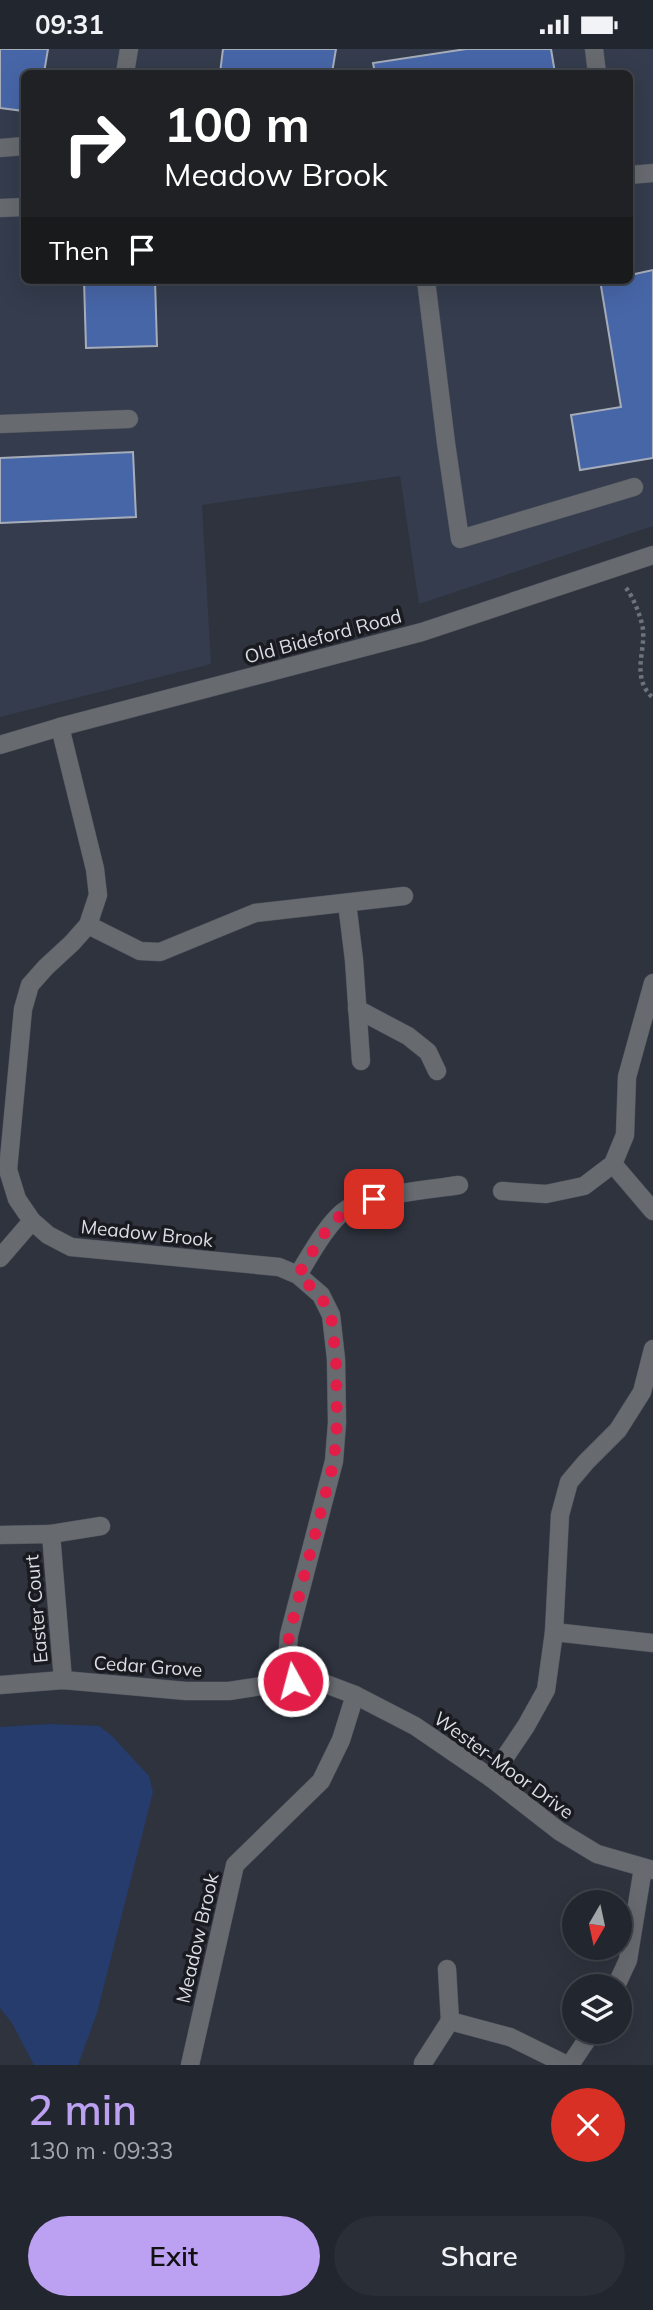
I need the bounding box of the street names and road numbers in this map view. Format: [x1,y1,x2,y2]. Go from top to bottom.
street label: Old Bideford Road [242,604,404,668]
street label: Meadow Brook [80,1214,215,1252]
street label: Easter Court [19,1553,53,1664]
street label: Cedar Grove [93,1650,203,1682]
street label: Wester-Moor Drive [429,1706,579,1824]
street label: Meadow Brook [170,1870,224,2005]

